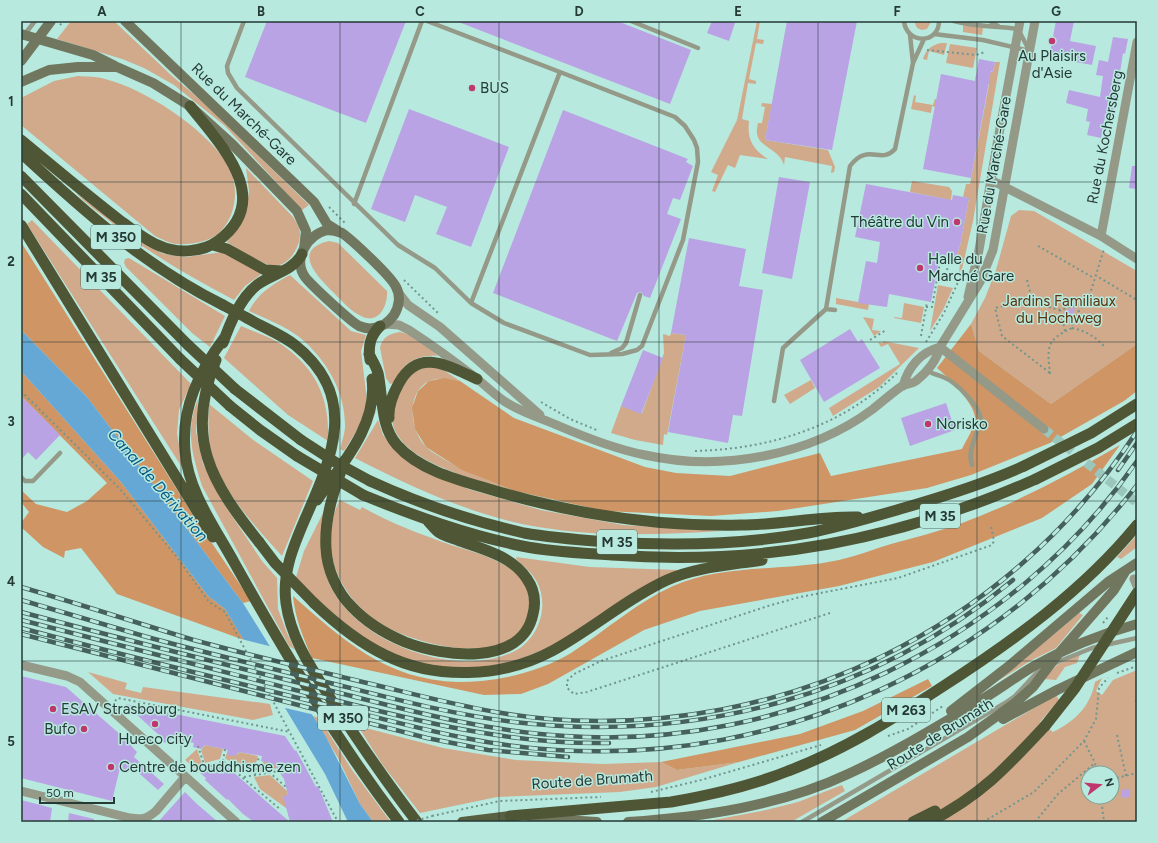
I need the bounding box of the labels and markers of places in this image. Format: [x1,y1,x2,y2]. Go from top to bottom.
marker: Au Plaisirs d'Asie [1047,36,1057,46]
place label: Au Plaisirs d'Asie [1018,47,1086,82]
place label: BUS [480,79,509,97]
marker: BUS [467,83,477,93]
place label: Théâtre du Vin [851,213,949,231]
marker: Théâtre du Vin [952,217,962,227]
place label: Halle du Marché Gare [928,250,1014,285]
marker: Halle du Marché Gare [915,263,925,273]
place label: Norisko [936,415,988,433]
marker: Norisko [923,419,933,429]
place label: ESAV Strasbourg [61,700,177,718]
marker: ESAV Strasbourg [48,704,58,714]
marker: Hueco city [150,719,160,729]
place label: Bufo [44,720,76,738]
marker: Bufo [79,724,89,734]
place label: Hueco city [118,730,192,748]
place label: Centre de bouddhisme zen [119,758,301,776]
marker: Centre de bouddhisme zen [106,762,116,772]

